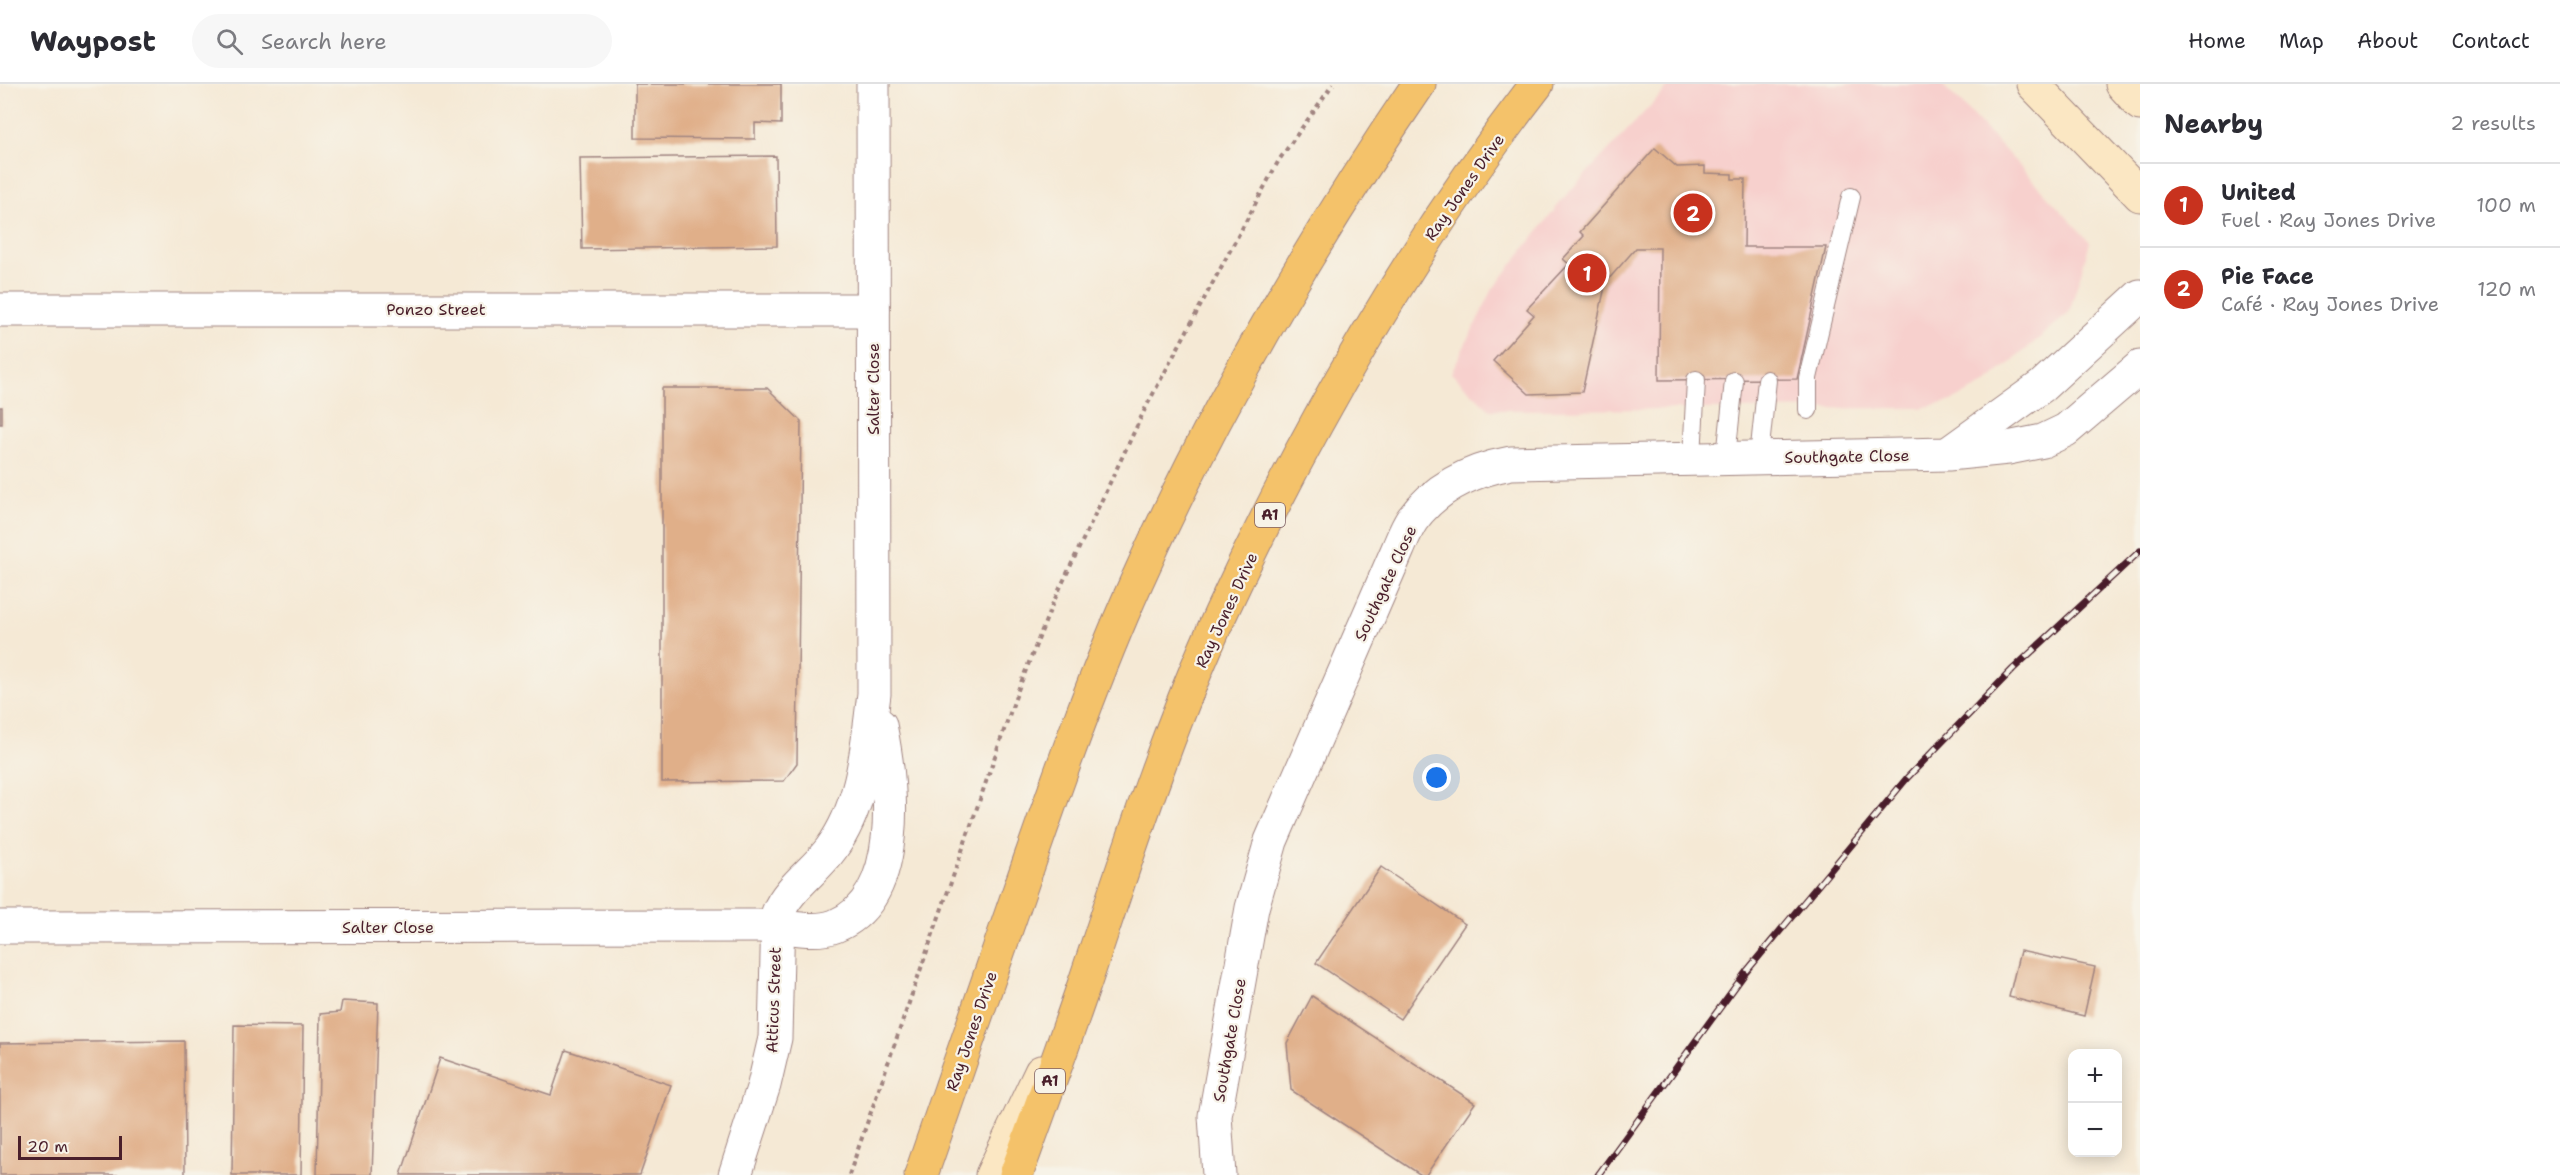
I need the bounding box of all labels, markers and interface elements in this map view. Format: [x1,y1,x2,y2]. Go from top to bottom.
search box [192,14,612,68]
text: Waypost [30,22,156,60]
icon: search [213,25,246,58]
text: Search here [261,27,387,56]
text: Home [2188,27,2246,55]
text: Map [2279,27,2324,55]
text: About [2357,27,2418,55]
text: Contact [2451,27,2530,55]
text: Nearby [2164,106,2263,141]
text: 2 results [2450,110,2536,136]
street label: Ray Jones Drive [1420,130,1509,245]
text: United [2221,178,2296,207]
pin: 2 [1674,190,1712,236]
text: 1 [2179,192,2188,218]
text: 100 m [2476,192,2536,218]
text: Fuel · Ray Jones Drive [2221,207,2436,233]
pin: 1 [1568,250,1606,296]
text: Pie Face [2221,262,2314,291]
text: 2 [2177,276,2191,302]
text: 120 m [2477,276,2536,302]
text: Café · Ray Jones Drive [2221,291,2439,317]
street label: Ponzo Street [386,299,486,320]
street label: Salter Close [863,343,884,435]
street label: Southgate Close [1784,445,1910,468]
road number: A1 [1255,503,1285,527]
street label: Southgate Close [1350,522,1421,644]
street label: Ray Jones Drive [1190,549,1262,671]
your location [1422,763,1451,792]
street label: Salter Close [342,917,434,938]
street label: Atticus Street [761,947,786,1053]
street label: Ray Jones Drive [941,968,1002,1094]
street label: Southgate Close [1208,977,1251,1104]
map controls [2068,1049,2122,1157]
button: + [2068,1049,2122,1103]
road number: A1 [1035,1069,1065,1093]
button: − [2068,1103,2122,1157]
scale bar [18,1133,122,1160]
text: 20 m [27,1136,68,1157]

